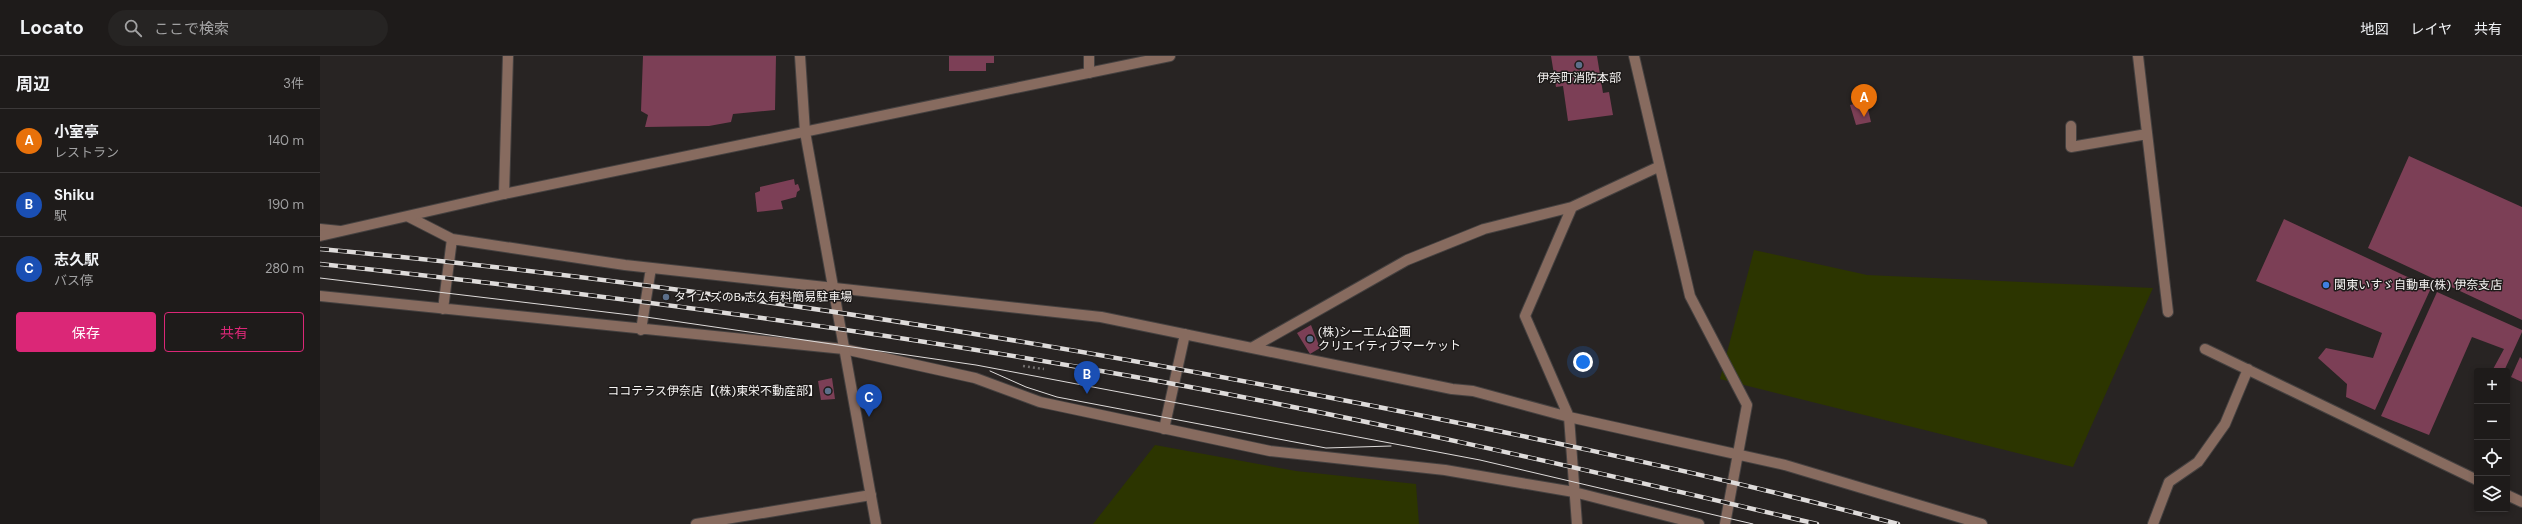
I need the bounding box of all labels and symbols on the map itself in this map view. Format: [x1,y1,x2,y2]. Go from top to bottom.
marker: 伊奈町消防本部 [1574,60,1584,70]
place label: 伊奈町消防本部 [1537,70,1621,86]
pin: A [1851,84,1877,117]
place label: 関東いすゞ自動車(株) 伊奈支店 [2334,277,2502,293]
marker: 関東いすゞ自動車(株) 伊奈支店 [2321,280,2331,290]
place label: タイムズのB 志久有料簡易駐車場 [674,289,852,305]
marker: タイムズのB 志久有料簡易駐車場 [661,292,671,302]
place label: (株)シーエム企画 クリエイティブマーケット [1318,324,1461,354]
marker: (株)シーエム企画 クリエイティブマーケット [1305,334,1315,344]
your location [1573,352,1593,372]
pin: B [1074,361,1100,394]
place label: ココテラス伊奈店【(株)東栄不動産部】 [607,383,820,399]
pin: C [856,384,882,417]
marker: ココテラス伊奈店【(株)東栄不動産部】 [823,386,833,396]

